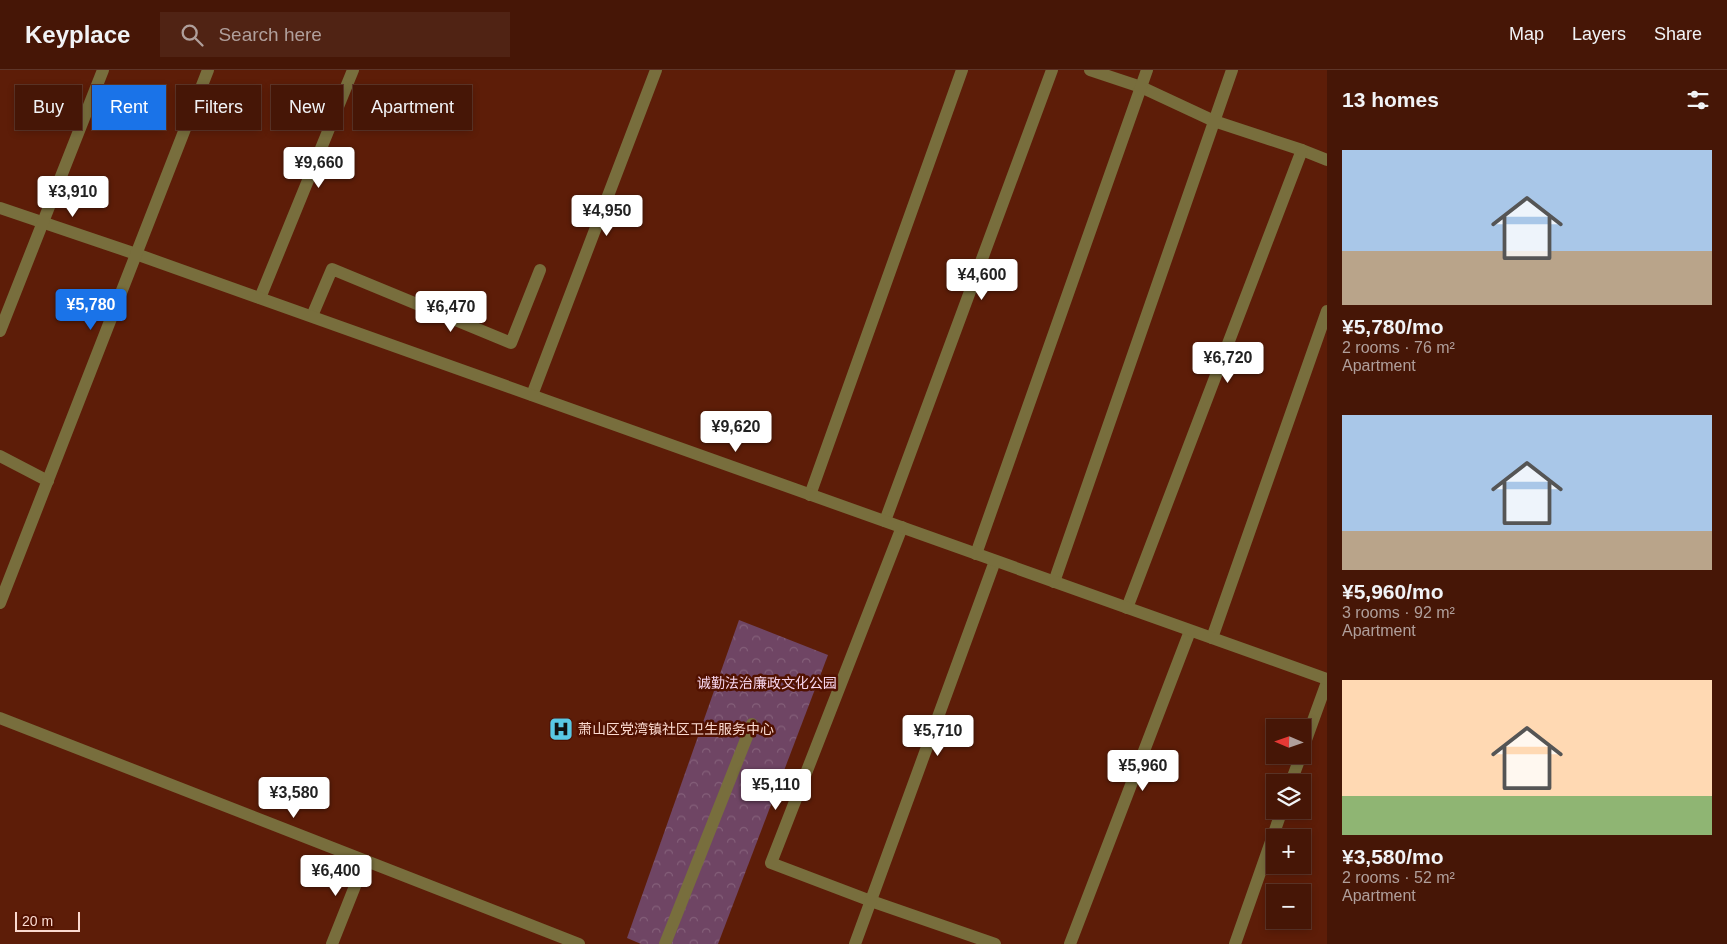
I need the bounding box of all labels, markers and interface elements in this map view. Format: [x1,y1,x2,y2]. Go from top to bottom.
search box [160,12,510,57]
text: Keyplace [25,21,130,48]
icon: search [178,21,206,49]
text: Search here [218,24,322,45]
text: Map [1509,24,1544,44]
text: Layers [1572,24,1626,44]
text: Share [1654,24,1702,44]
chip: Buy [15,85,82,130]
chip: Rent [92,85,166,130]
chip: Filters [176,85,261,130]
chip: New [271,85,343,130]
chip: Apartment [353,85,472,130]
icon: filters [1684,86,1712,114]
text: 13 homes [1342,88,1439,111]
pin: ¥9,660 [278,146,360,189]
text: ¥9,660 [295,154,343,171]
pin: ¥3,910 [32,176,114,218]
text: ¥3,910 [49,183,97,200]
icon: home [1482,183,1572,273]
pin: ¥4,950 [566,194,648,237]
text: ¥4,950 [583,202,631,219]
pin: ¥4,600 [941,258,1023,301]
text: ¥4,600 [958,266,1006,283]
pin: ¥5,780 [50,288,132,331]
pin: ¥6,470 [410,290,492,333]
text: ¥5,780 [67,296,115,313]
text: ¥6,470 [427,298,475,315]
text: ¥5,780/mo [1342,315,1444,338]
text: 2 rooms · 76 m² [1342,339,1455,356]
pin: ¥6,720 [1187,342,1269,384]
text: ¥6,720 [1204,349,1252,366]
text: Apartment [1342,357,1416,374]
pin: ¥9,620 [695,410,777,453]
text: ¥9,620 [712,418,760,435]
icon: home [1482,448,1572,538]
text: ¥5,960/mo [1342,580,1444,603]
text: 3 rooms · 92 m² [1342,604,1455,621]
text: Apartment [1342,622,1416,639]
park label: 诚勤法治廉政文化公园 [697,675,837,691]
icon: home [1482,713,1572,803]
pin: ¥5,710 [897,714,979,757]
hospital icon: 萧山区党湾镇社区卫生服务中心 [548,716,574,742]
north arrow [1266,719,1311,764]
map controls [1266,719,1311,929]
place label: 萧山区党湾镇社区卫生服务中心 [578,721,774,737]
text: ¥5,710 [914,722,962,739]
pin: ¥5,960 [1102,750,1184,792]
text: ¥5,960 [1119,757,1167,774]
pin: ¥5,110 [735,768,817,811]
button: layers [1266,774,1311,819]
pin: ¥3,580 [253,776,335,819]
text: ¥5,110 [752,776,800,793]
text: ¥3,580 [270,784,318,801]
button: + [1266,829,1311,874]
text: ¥3,580/mo [1342,845,1444,868]
pin: ¥6,400 [295,854,377,897]
text: ¥6,400 [312,862,360,879]
text: 2 rooms · 52 m² [1342,869,1455,886]
button: − [1266,884,1311,929]
text: Apartment [1342,887,1416,904]
scale bar [15,909,80,932]
text: 20 m [22,913,53,929]

